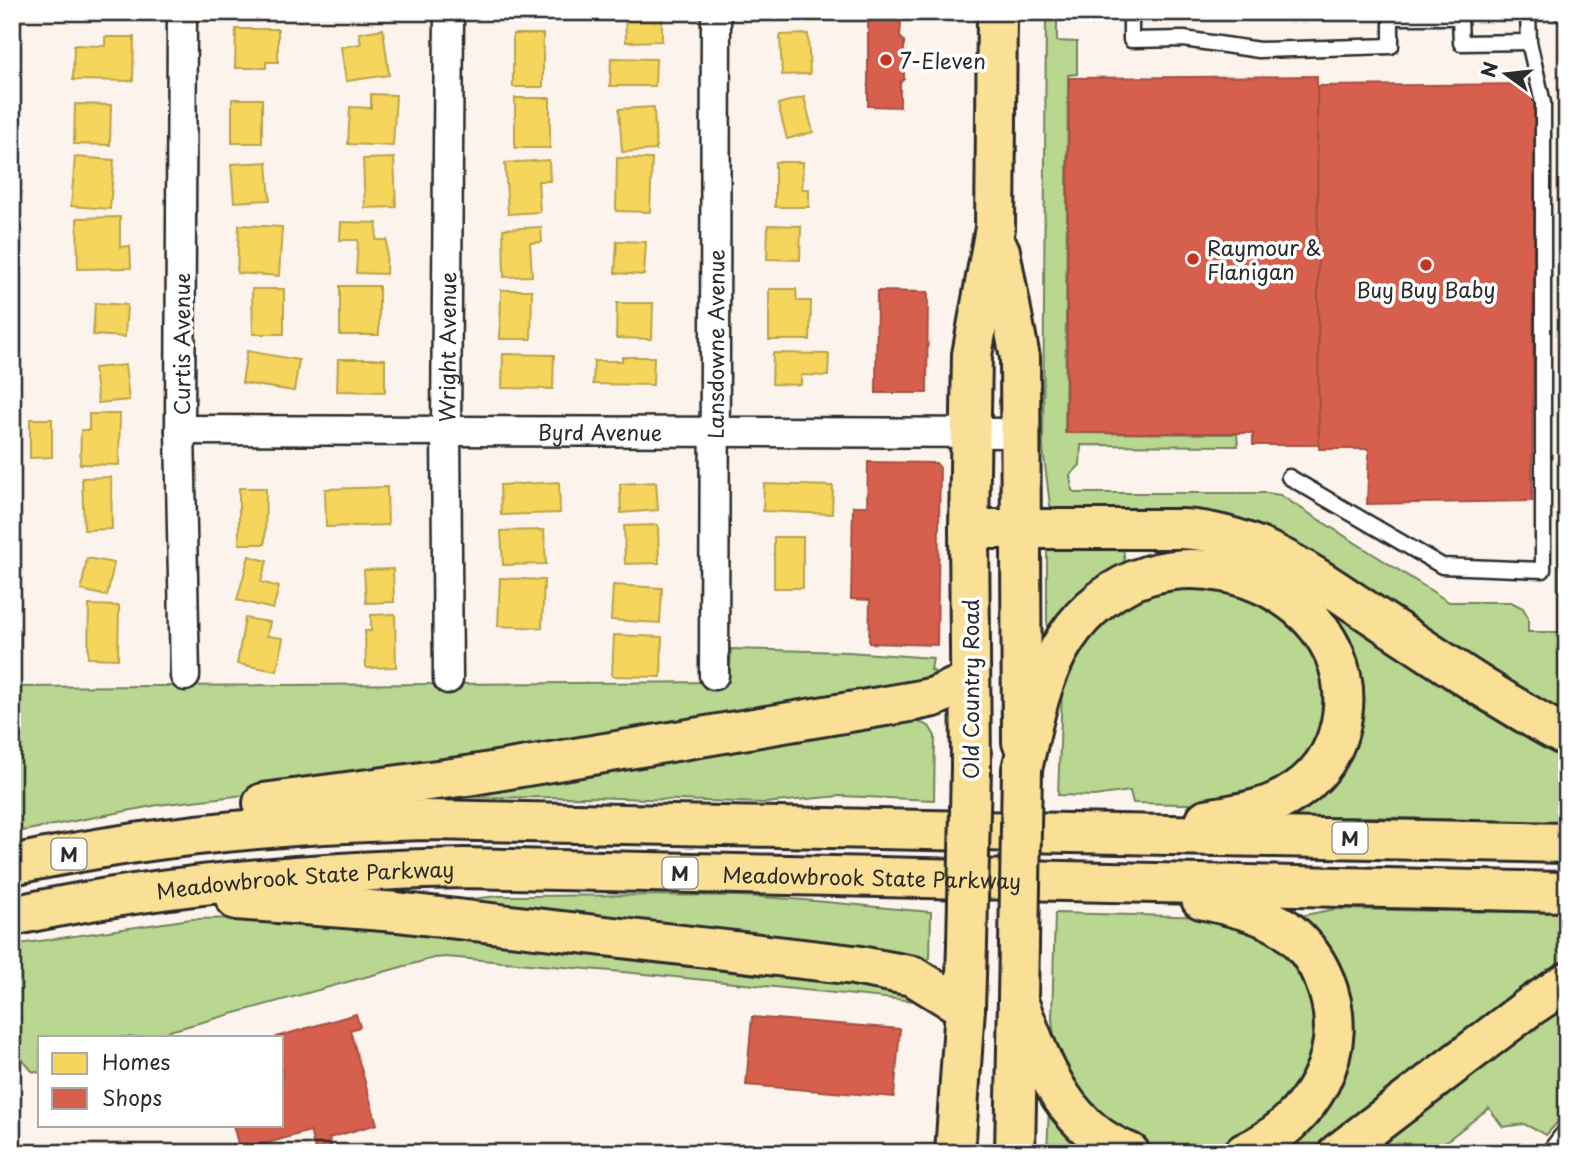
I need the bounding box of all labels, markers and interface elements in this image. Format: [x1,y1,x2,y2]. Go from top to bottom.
north arrow [1470,38,1540,108]
place label: 7-Eleven [900,44,986,76]
marker: 7-Eleven [878,52,894,68]
text: N [1473,58,1504,80]
place label: Raymour & Flanigan [1207,231,1321,287]
street label: Lansdowne Avenue [699,249,731,439]
marker: Raymour & Flanigan [1185,251,1201,267]
marker: Buy Buy Baby [1418,257,1434,273]
street label: Wright Avenue [430,272,463,422]
street label: Curtis Avenue [165,273,197,415]
place label: Buy Buy Baby [1356,273,1496,305]
street label: Byrd Avenue [538,415,662,448]
street label: Old Country Road [954,599,986,779]
road number: M [1332,822,1368,853]
road number: M [52,838,86,870]
street label: Meadowbrook State Parkway [154,852,454,907]
road number: M [662,858,698,888]
street label: Meadowbrook State Parkway [722,858,1021,896]
legend [38,1036,284,1126]
text: Homes [102,1045,170,1077]
text: Shops [102,1081,162,1113]

